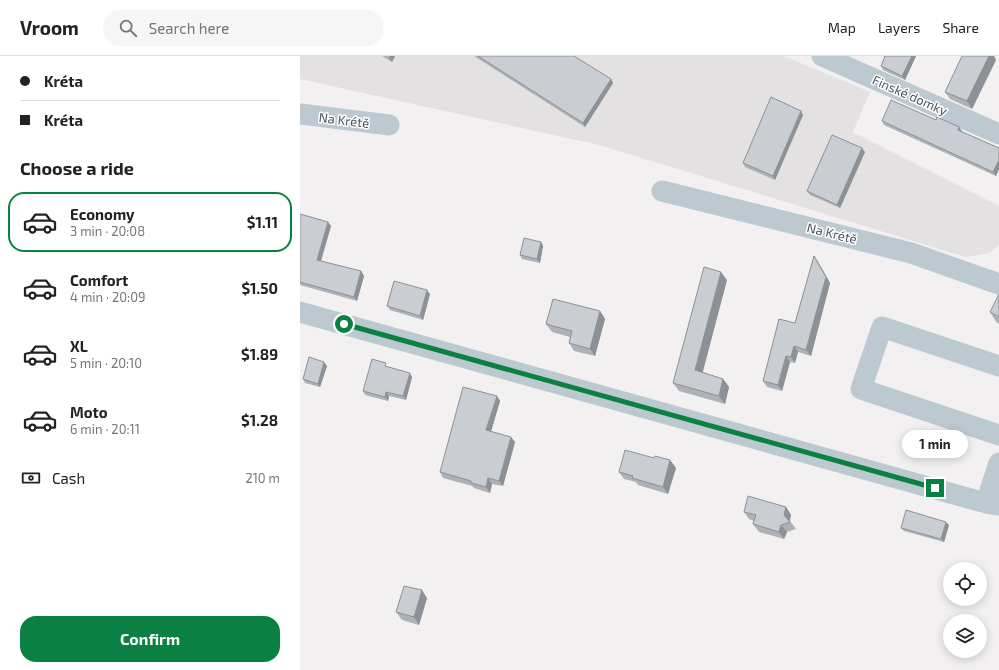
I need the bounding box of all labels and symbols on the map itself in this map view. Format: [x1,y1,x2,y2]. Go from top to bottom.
street label: Finské domky [870,71,950,119]
street label: Na Krétě [318,109,370,131]
street label: Na Krétě [805,219,859,247]
route start [335,315,353,333]
callout: 1 min [902,430,968,458]
route end [926,479,944,497]

